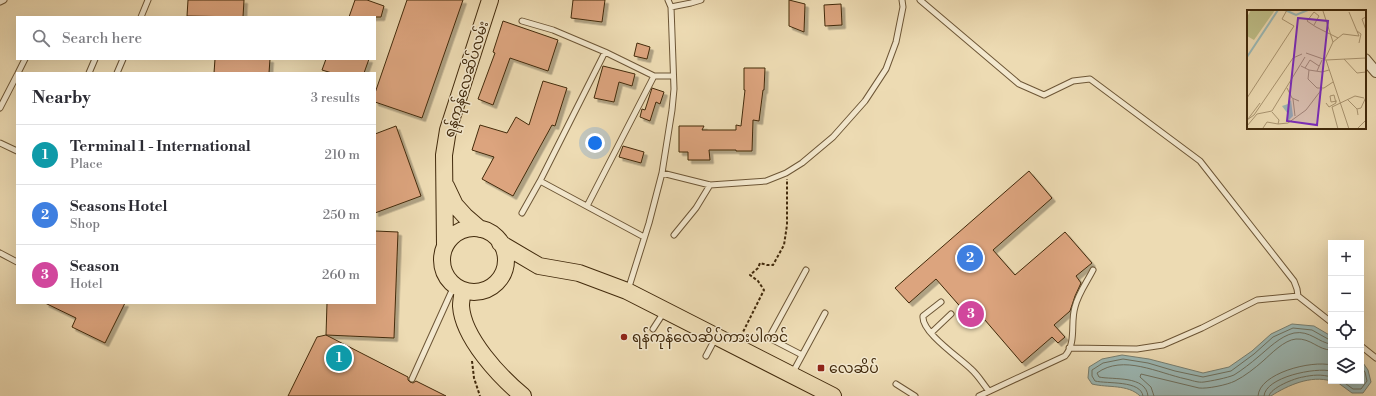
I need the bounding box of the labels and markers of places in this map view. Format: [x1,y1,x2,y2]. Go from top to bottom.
pin: 2 [957,243,983,273]
pin: 3 [958,299,984,329]
place label: ရန်ကုန်လေဆိပ်ကားပါကင် [632,327,788,349]
marker: ရန်ကုန်လေဆိပ်ကားပါကင် [619,332,629,342]
pin: 1 [326,343,352,373]
place label: လေဆိပ် [829,358,879,378]
marker: လေဆိပ် [816,363,826,373]

